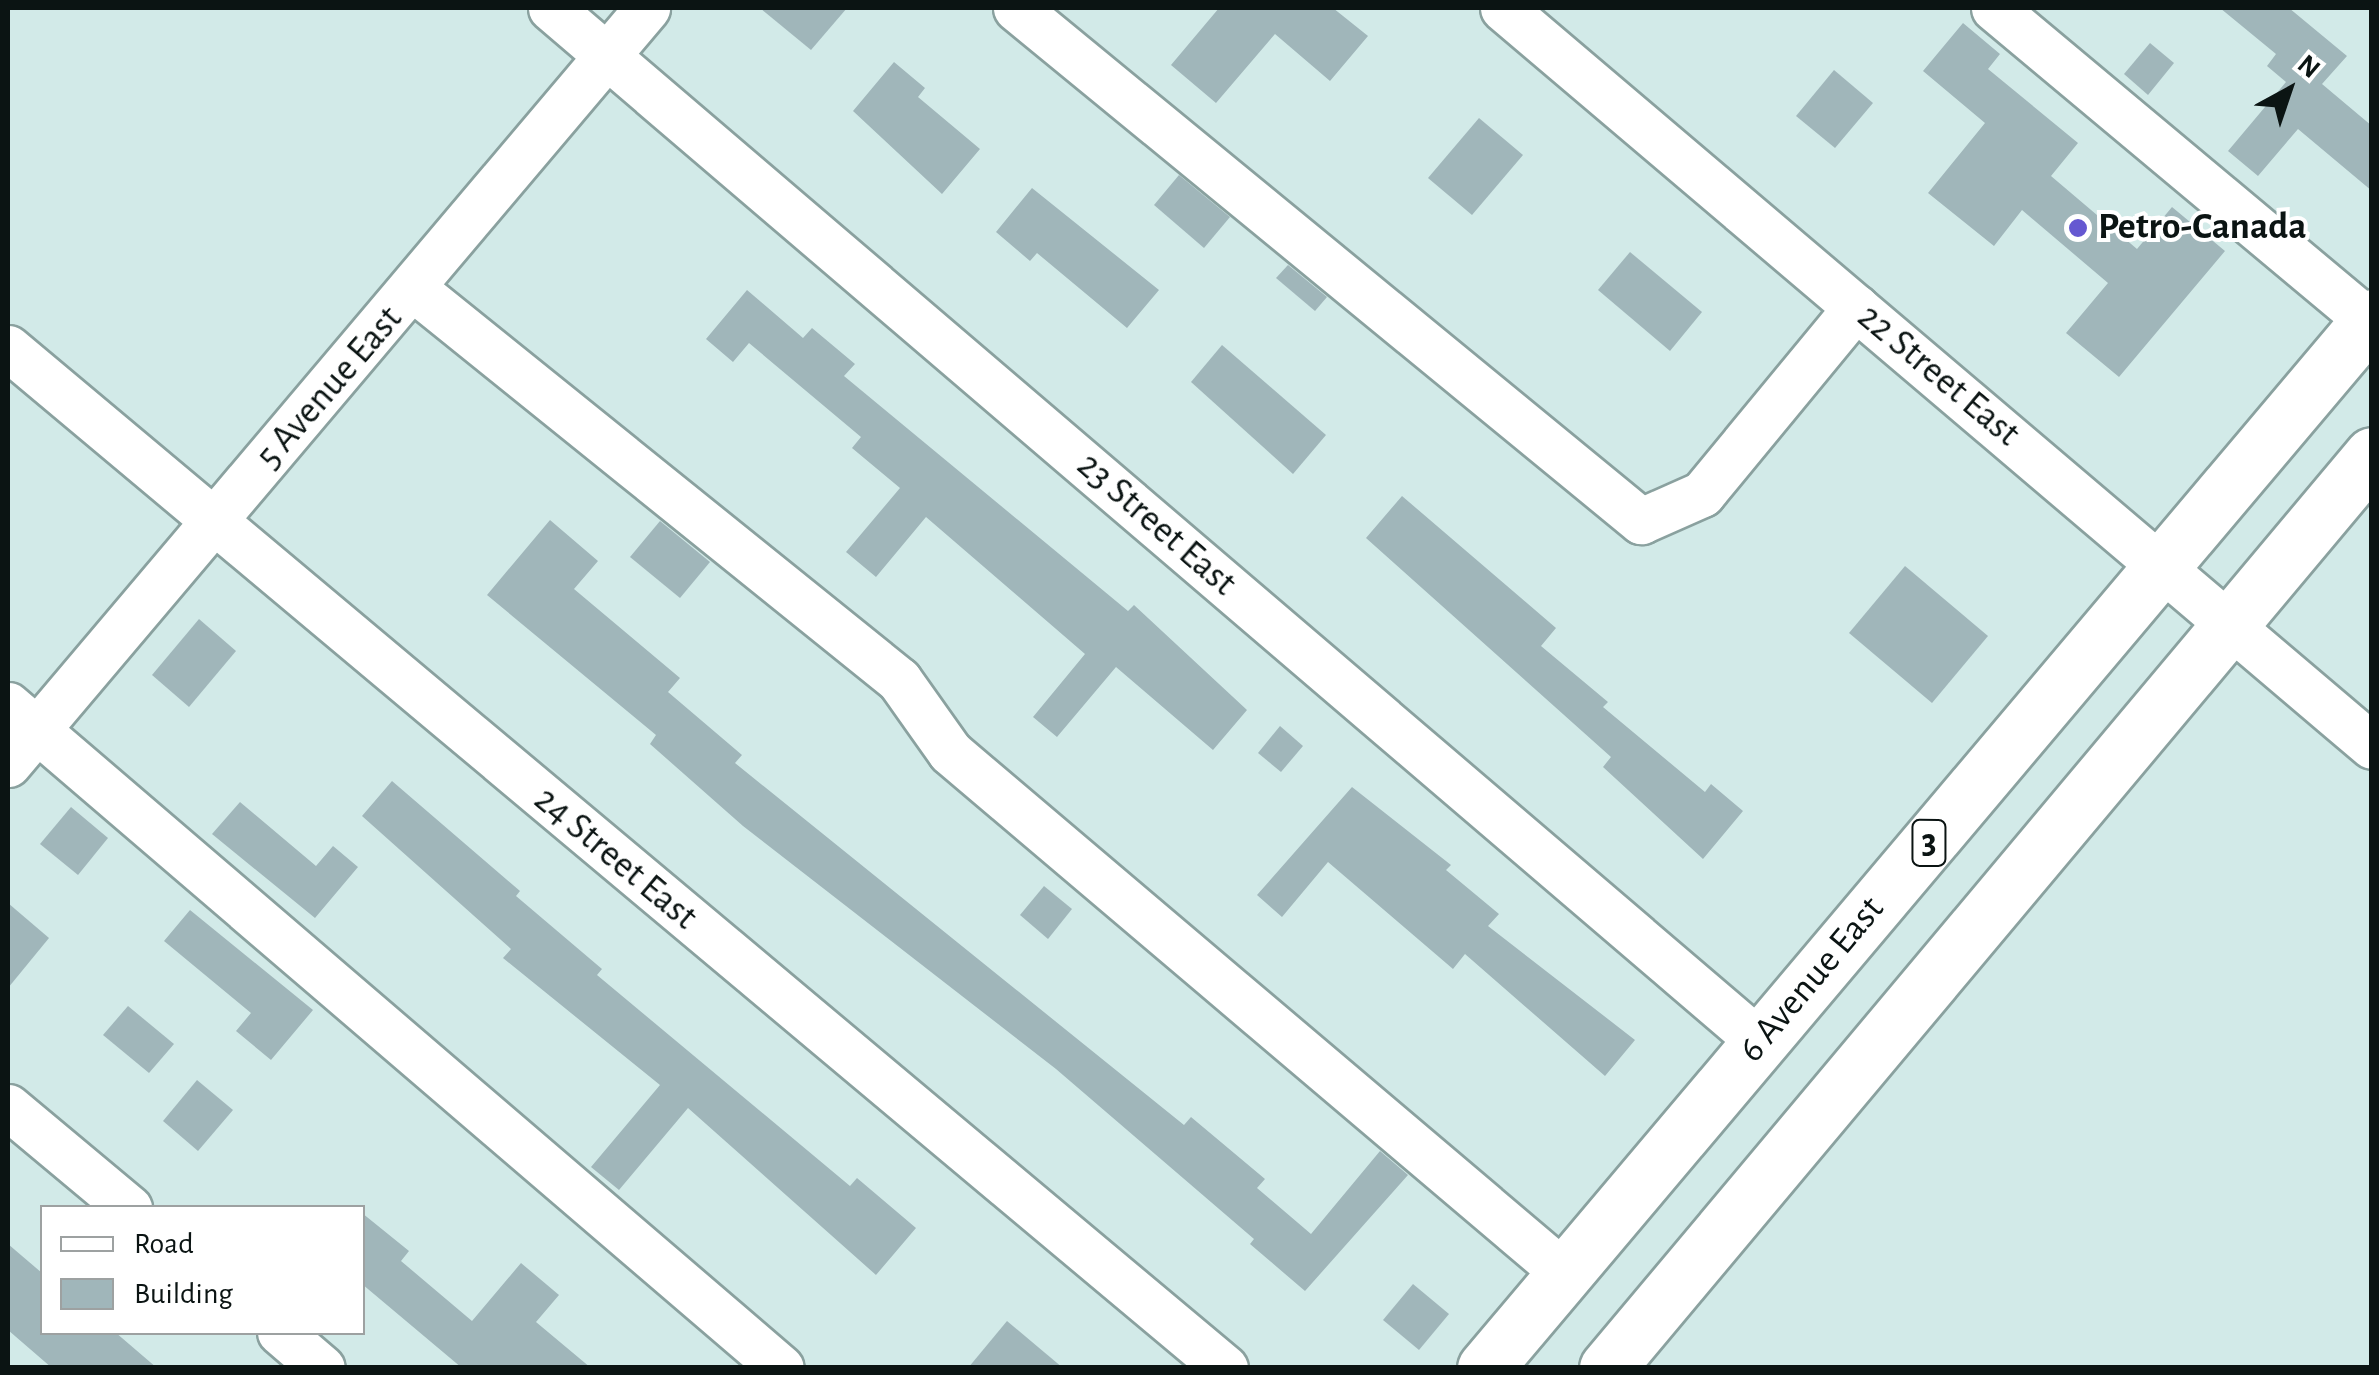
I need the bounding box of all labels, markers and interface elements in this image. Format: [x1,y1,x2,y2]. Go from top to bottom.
north arrow [2239,40,2339,140]
text: N [2292,50,2325,84]
place label: Petro-Canada [2098,205,2307,251]
marker: Petro-Canada [2067,217,2089,239]
street label: 22 Street East [1848,295,2028,457]
street label: 5 Avenue East [247,297,413,479]
street label: 23 Street East [1067,443,1245,607]
street label: 24 Street East [524,778,706,940]
road number: 3 [1909,813,1949,873]
street label: 6 Avenue East [1729,888,1895,1072]
legend [40,1205,365,1335]
text: Road [134,1229,194,1259]
text: Building [134,1279,233,1309]

